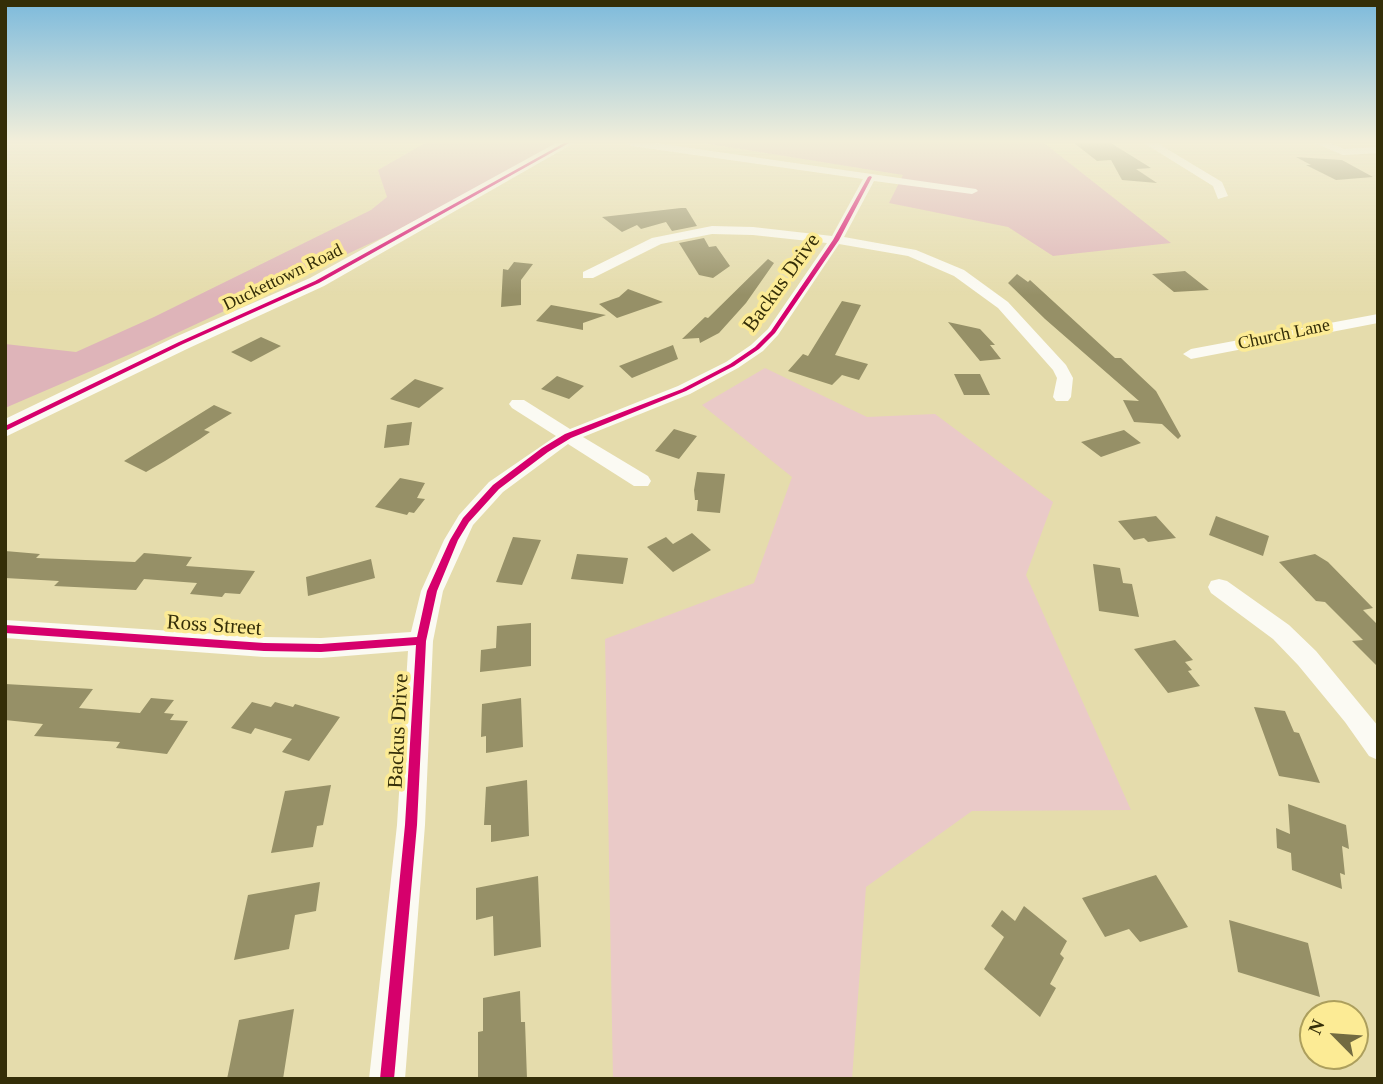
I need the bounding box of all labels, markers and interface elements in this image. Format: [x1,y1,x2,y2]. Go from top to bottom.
street label: Backus Drive [738,229,826,337]
street label: Duckettown Road [220,240,346,316]
street label: Church Lane [1236,315,1332,355]
street label: Ross Street [166,610,262,642]
street label: Backus Drive [383,673,415,789]
north arrow [1299,1000,1369,1070]
text: N [1304,1016,1329,1037]

